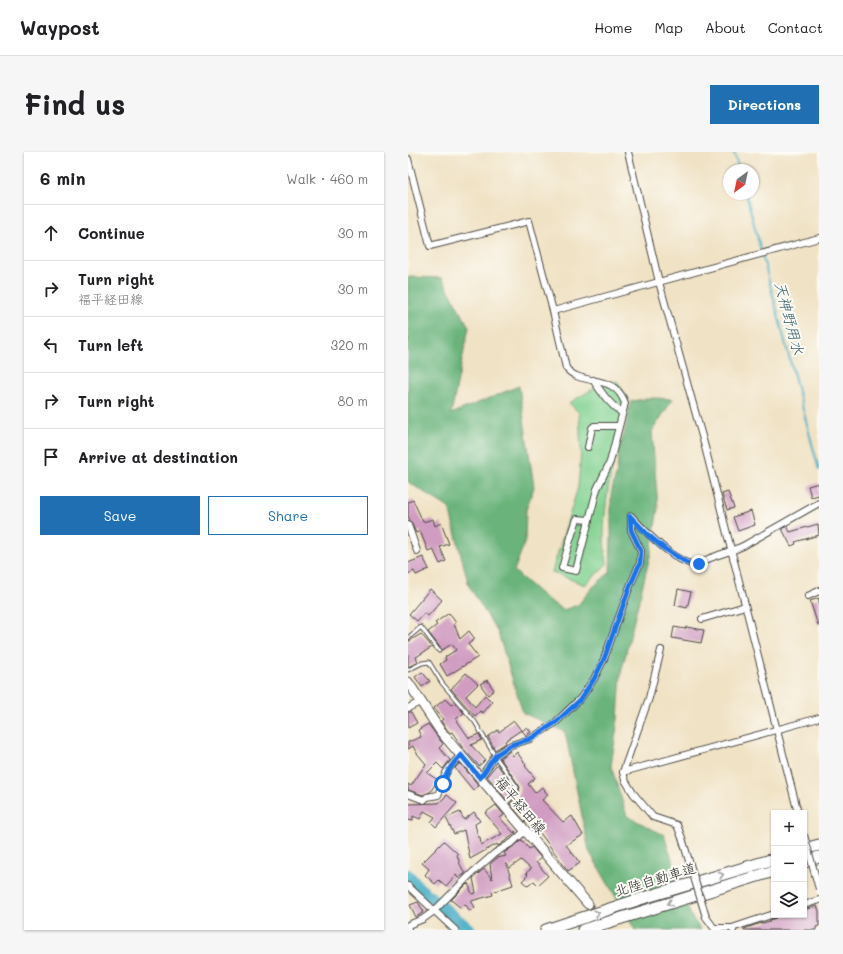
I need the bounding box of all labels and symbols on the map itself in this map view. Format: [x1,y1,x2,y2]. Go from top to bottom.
north arrow [723,164,759,200]
water label: 天神野用水 [771,279,809,357]
route end [690,555,708,573]
street label: 福平経田線 [491,772,551,838]
route start [434,775,452,793]
street label: 北陸自動車道 [612,858,698,900]
one-way arrow [717,871,724,880]
one-way arrow [666,898,673,906]
one-way arrow [593,909,600,918]

